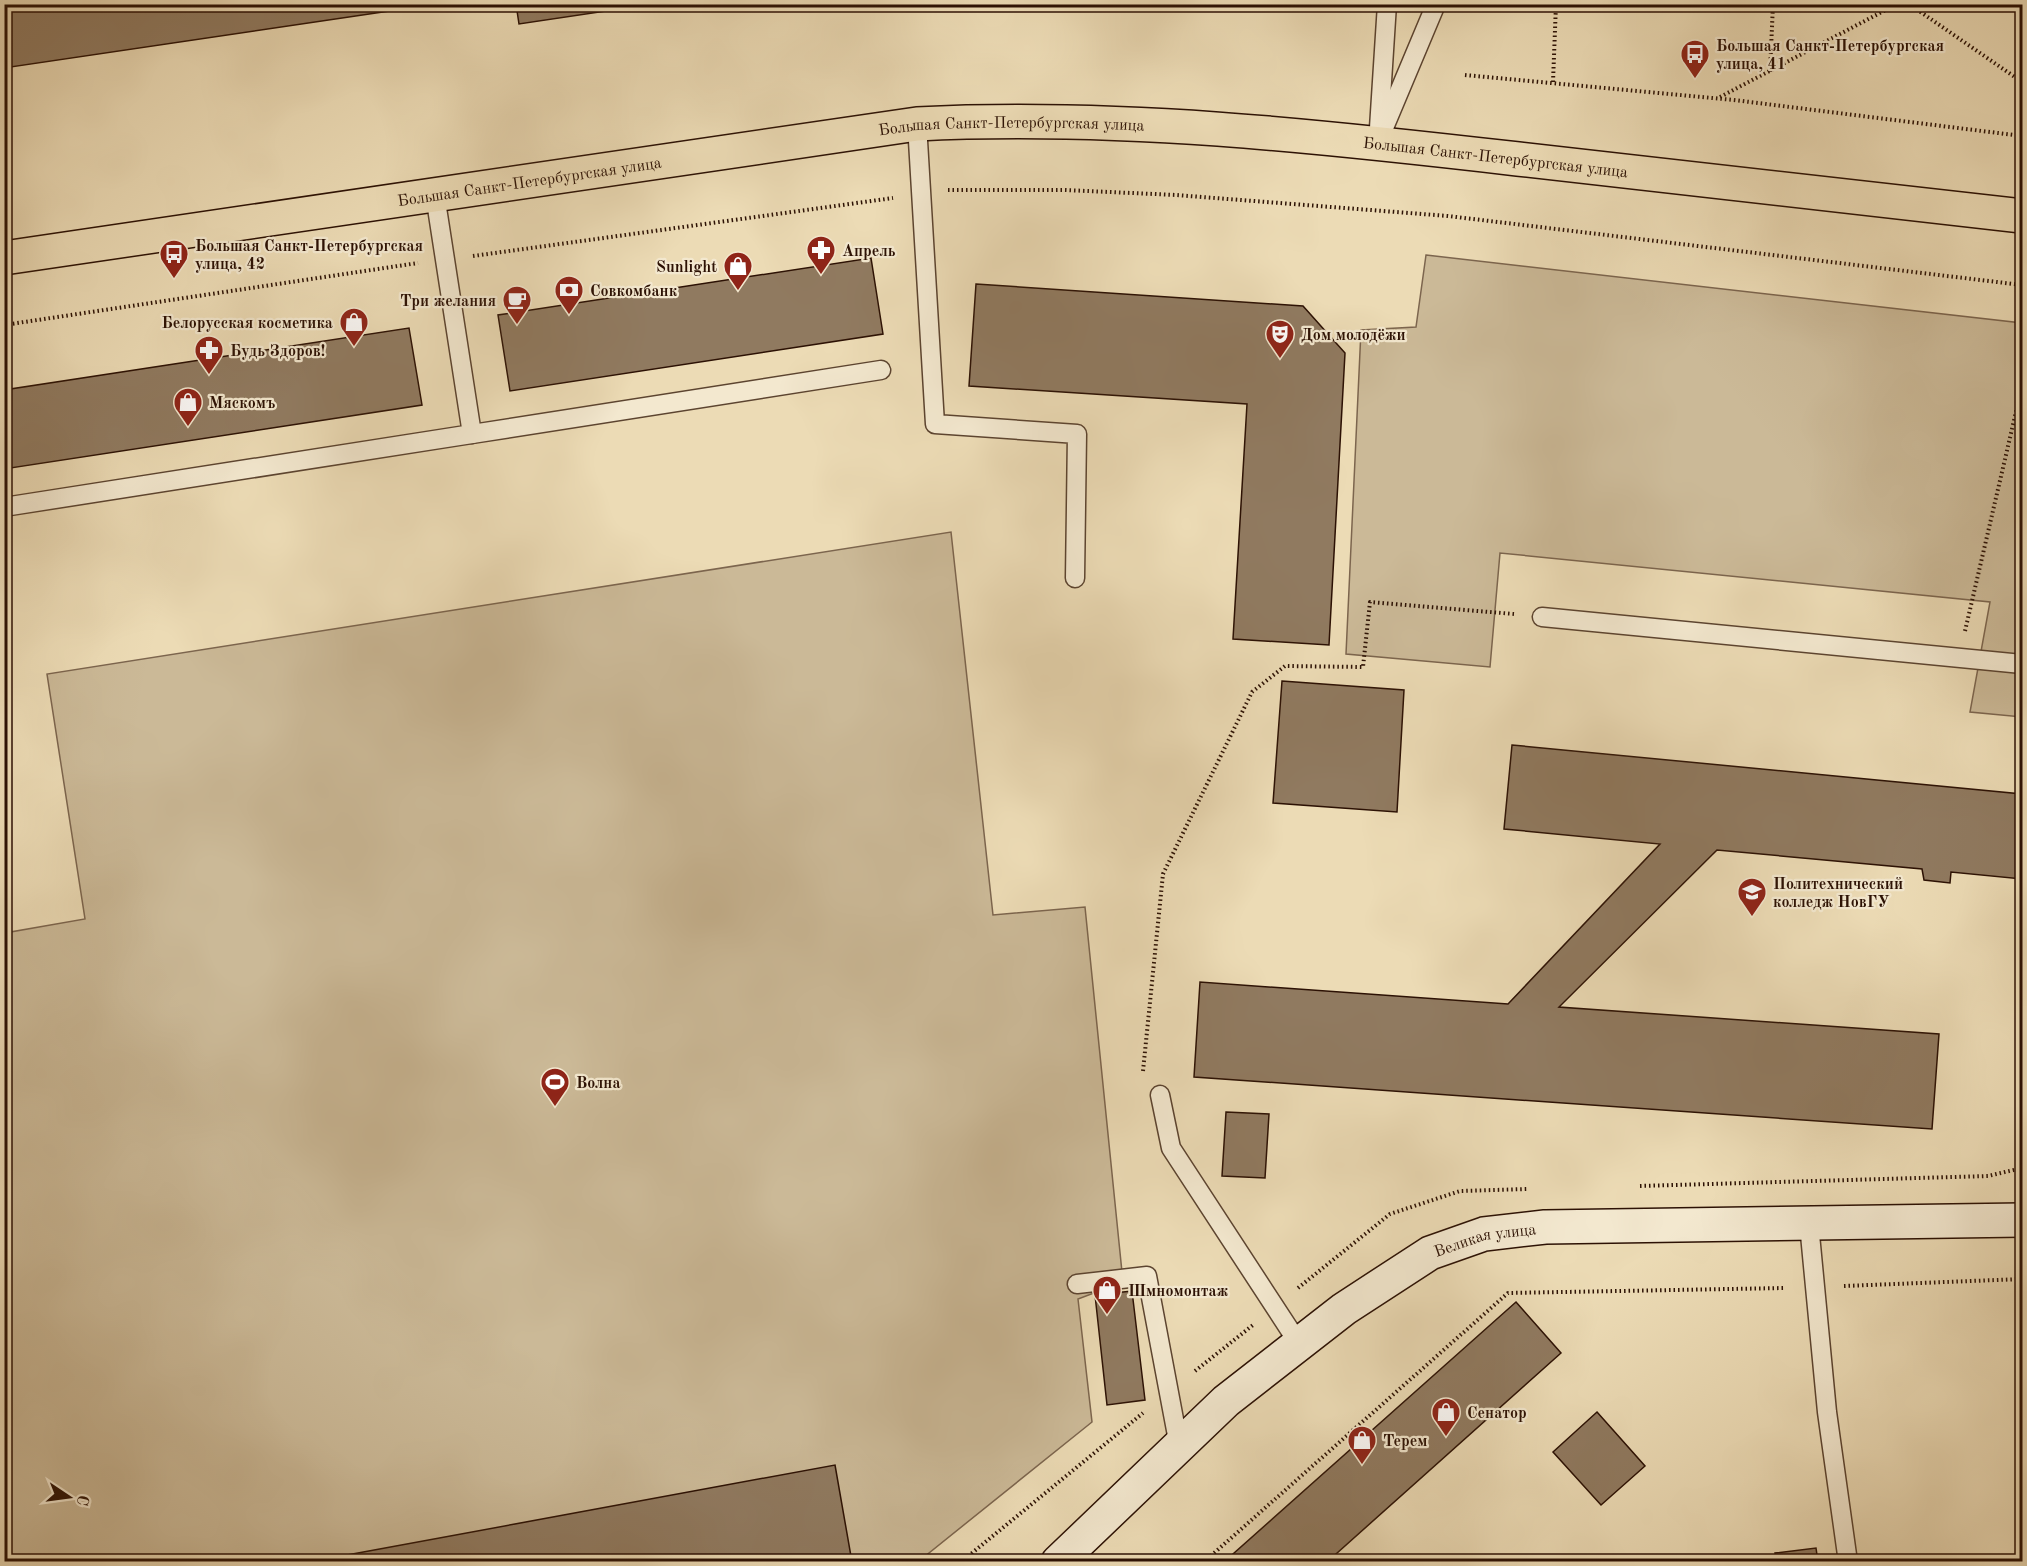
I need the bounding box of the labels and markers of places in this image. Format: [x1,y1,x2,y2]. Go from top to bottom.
bus stop icon: Большая Санкт-Петербургская улица, 41 [1679,38,1711,80]
place label: Большая Санкт-Петербургская улица, 41 [1716,39,1944,73]
pharmacy icon: Апрель [805,234,837,276]
bus stop icon: Большая Санкт-Петербургская улица, 42 [158,238,190,280]
place label: Большая Санкт-Петербургская улица, 42 [195,239,423,273]
place label: Апрель [842,244,896,260]
shop icon: Sunlight [722,250,754,292]
place label: Sunlight [656,260,717,276]
bank icon: Совкомбанк [553,274,585,316]
cafe icon: Три желания [501,284,533,326]
place label: Совкомбанк [590,284,678,300]
place label: Три желания [400,294,496,310]
shop icon: Белорусская косметика [338,306,370,348]
place label: Белорусская косметика [162,316,333,332]
theatre icon: Дом молодёжи [1264,318,1296,360]
place label: Дом молодёжи [1301,328,1406,344]
pharmacy icon: Будь Здоров! [193,334,225,376]
place label: Будь Здоров! [230,344,325,360]
shop icon: Мяскомъ [172,386,204,428]
place label: Мяскомъ [209,396,275,412]
school or university icon: Политехнический колледж НовГУ [1736,876,1768,918]
place label: Политехнический колледж НовГУ [1773,877,1903,911]
sports icon: Волна [539,1066,571,1108]
place label: Волна [576,1076,621,1092]
shop icon: Шмномонтаж [1091,1274,1123,1316]
place label: Шмномонтаж [1128,1284,1229,1300]
shop icon: Сенатор [1430,1396,1462,1438]
place label: Сенатор [1467,1406,1527,1422]
shop icon: Терем [1346,1424,1378,1466]
place label: Терем [1383,1434,1428,1450]

